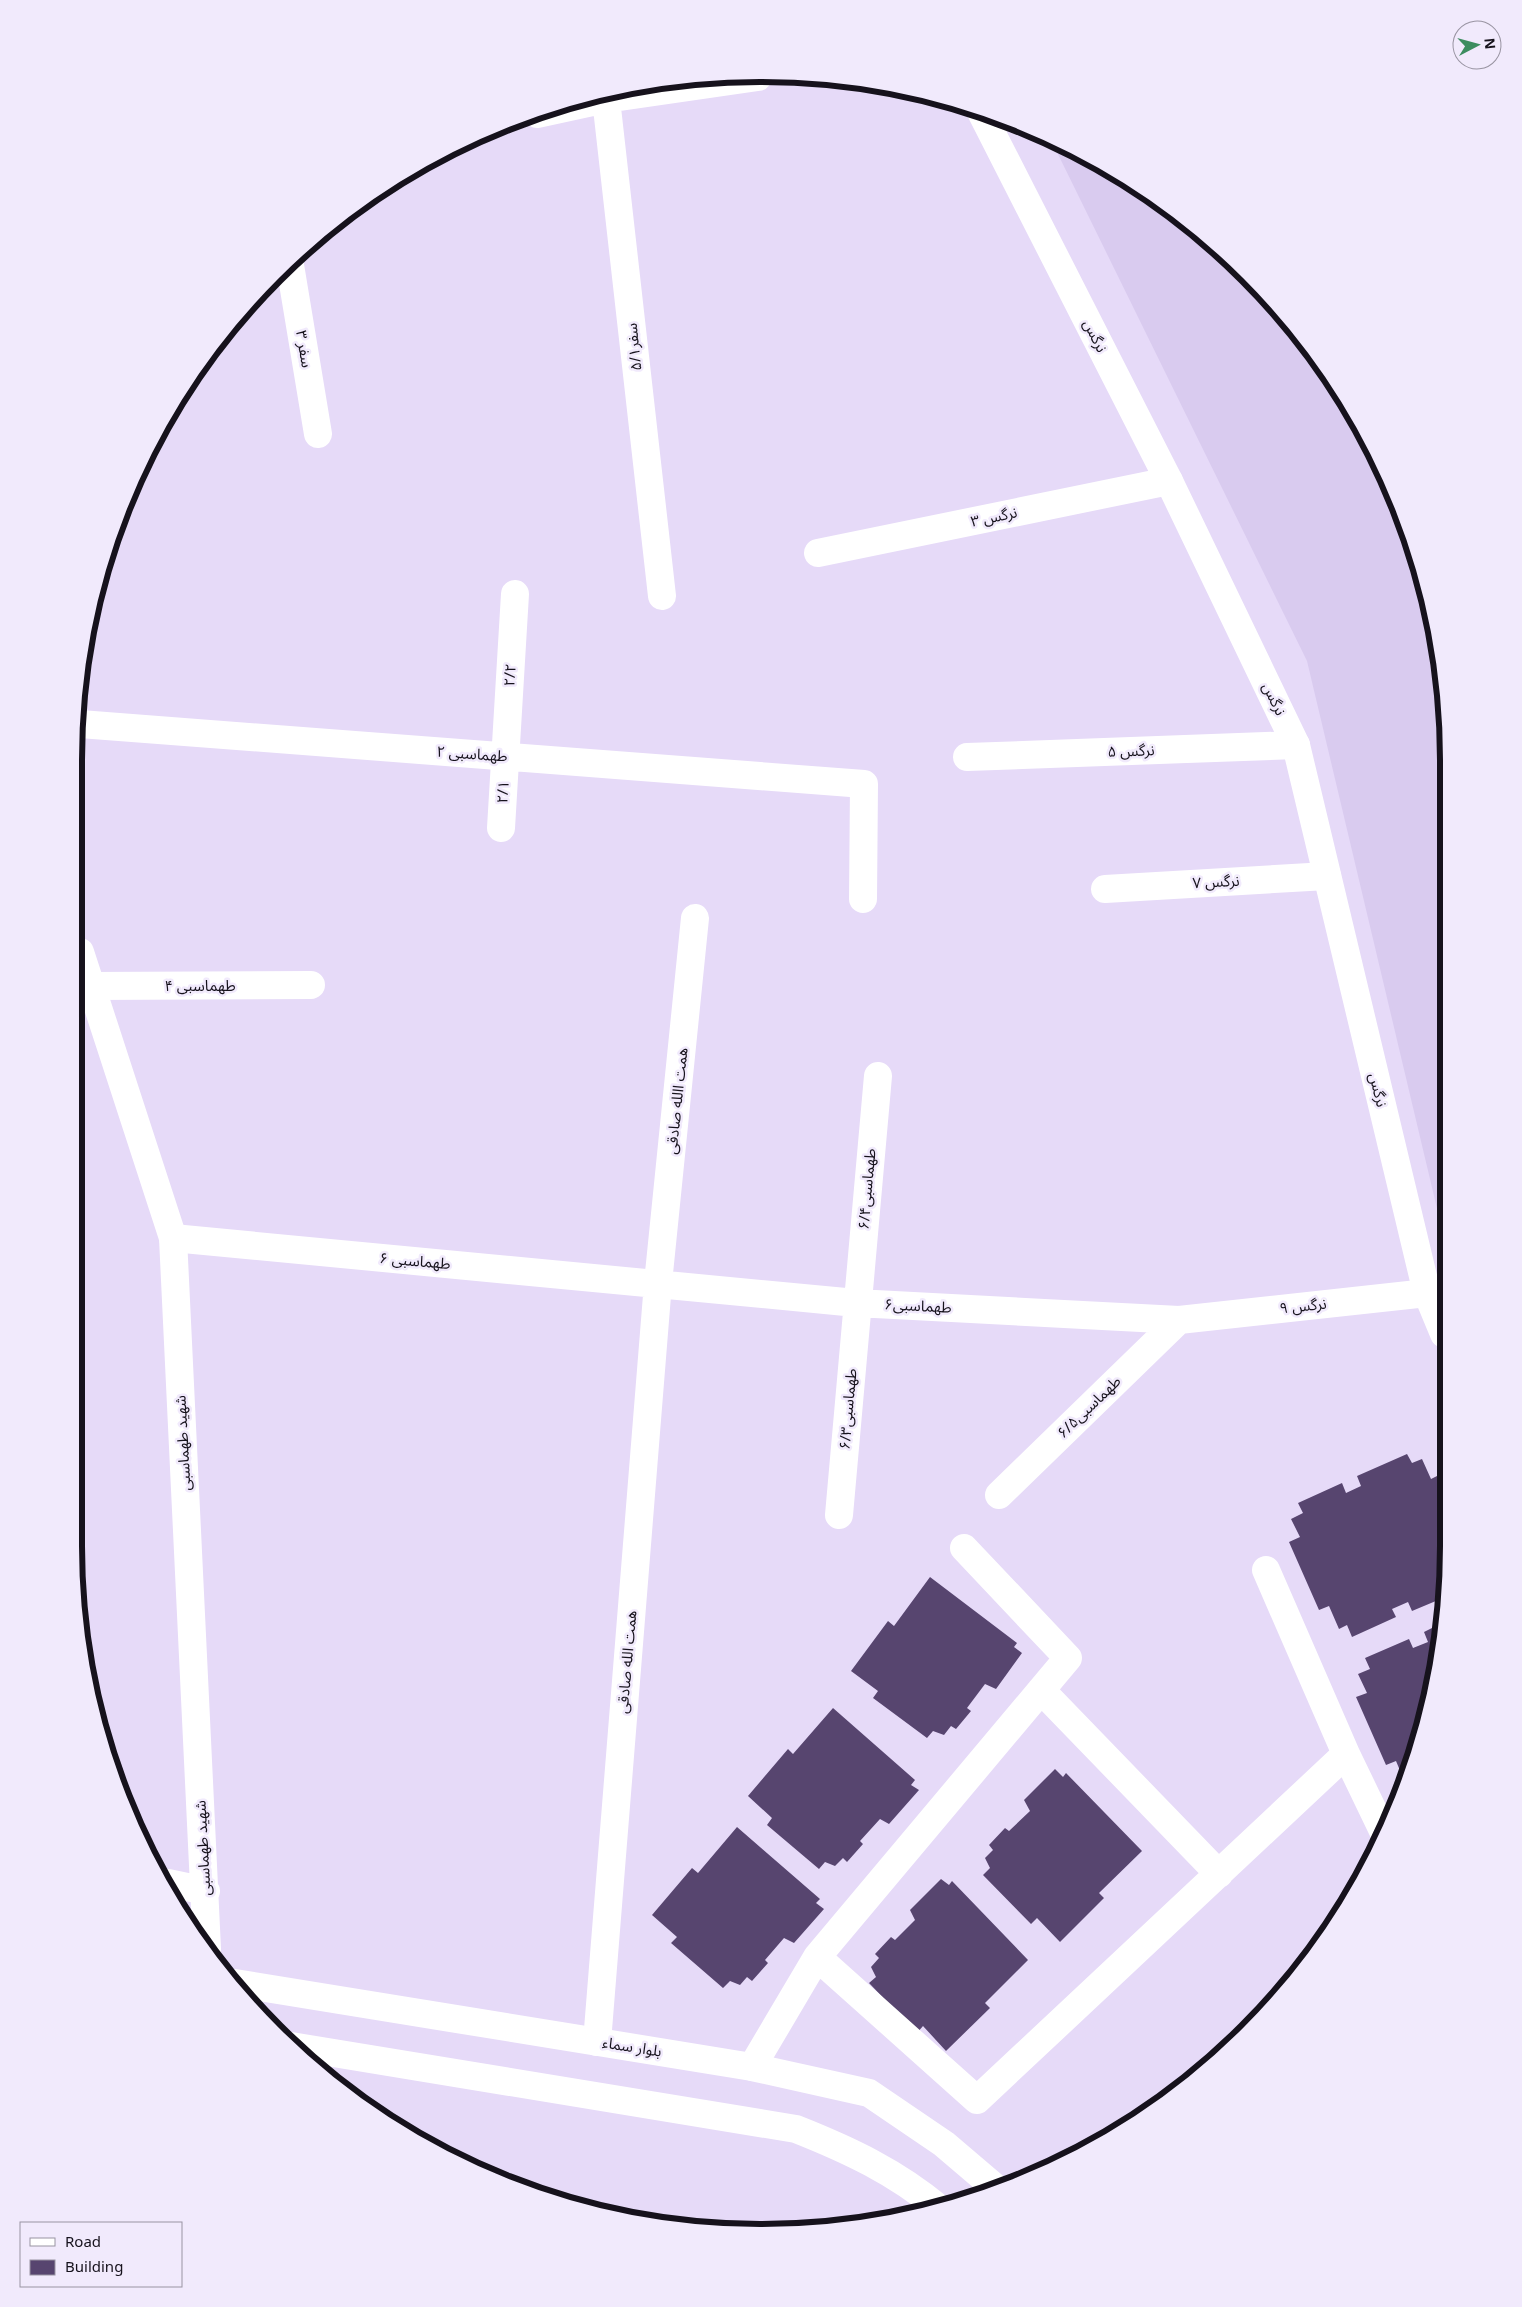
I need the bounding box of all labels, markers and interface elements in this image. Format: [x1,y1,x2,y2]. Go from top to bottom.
north arrow [1452,20,1502,70]
text: N [1480,37,1500,50]
street label: نرگس [1079,316,1113,355]
street label: ۵/۱سفر [621,322,645,372]
street label: ۳ سفر [292,329,318,369]
street label: ۳ نرگس [969,501,1019,531]
street label: ۲/۲ [498,663,520,687]
street label: نرگس [1258,679,1291,718]
street label: ۵ نرگس [1107,739,1155,761]
street label: ۲ طهماسبی [436,741,508,765]
street label: ۲/۱ [491,780,513,804]
street label: ۷ نرگس [1192,870,1240,892]
street label: ۴ طهماسبی [164,975,236,995]
street label: همت االله صادقی [660,1047,692,1155]
street label: نرگس [1365,1071,1393,1109]
street label: ۶/۴طهماسبی [852,1147,880,1230]
street label: ۶ طهماسبی [379,1247,451,1273]
street label: ۶طهماسبی [884,1293,952,1317]
street label: ۹ نرگس [1278,1293,1327,1317]
street label: ۶/۳طهماسبی [833,1367,861,1450]
street label: ۶/۵طهماسبی [1052,1371,1125,1442]
street label: شهید طهماسبی [170,1395,194,1491]
street label: همت الله صادقی [612,1609,640,1714]
street label: شهید طهماسبی [190,1800,214,1896]
street label: بلوار سماء [601,2031,663,2061]
legend [20,2222,182,2287]
text: Road [65,2231,101,2251]
text: Building [65,2256,123,2276]

